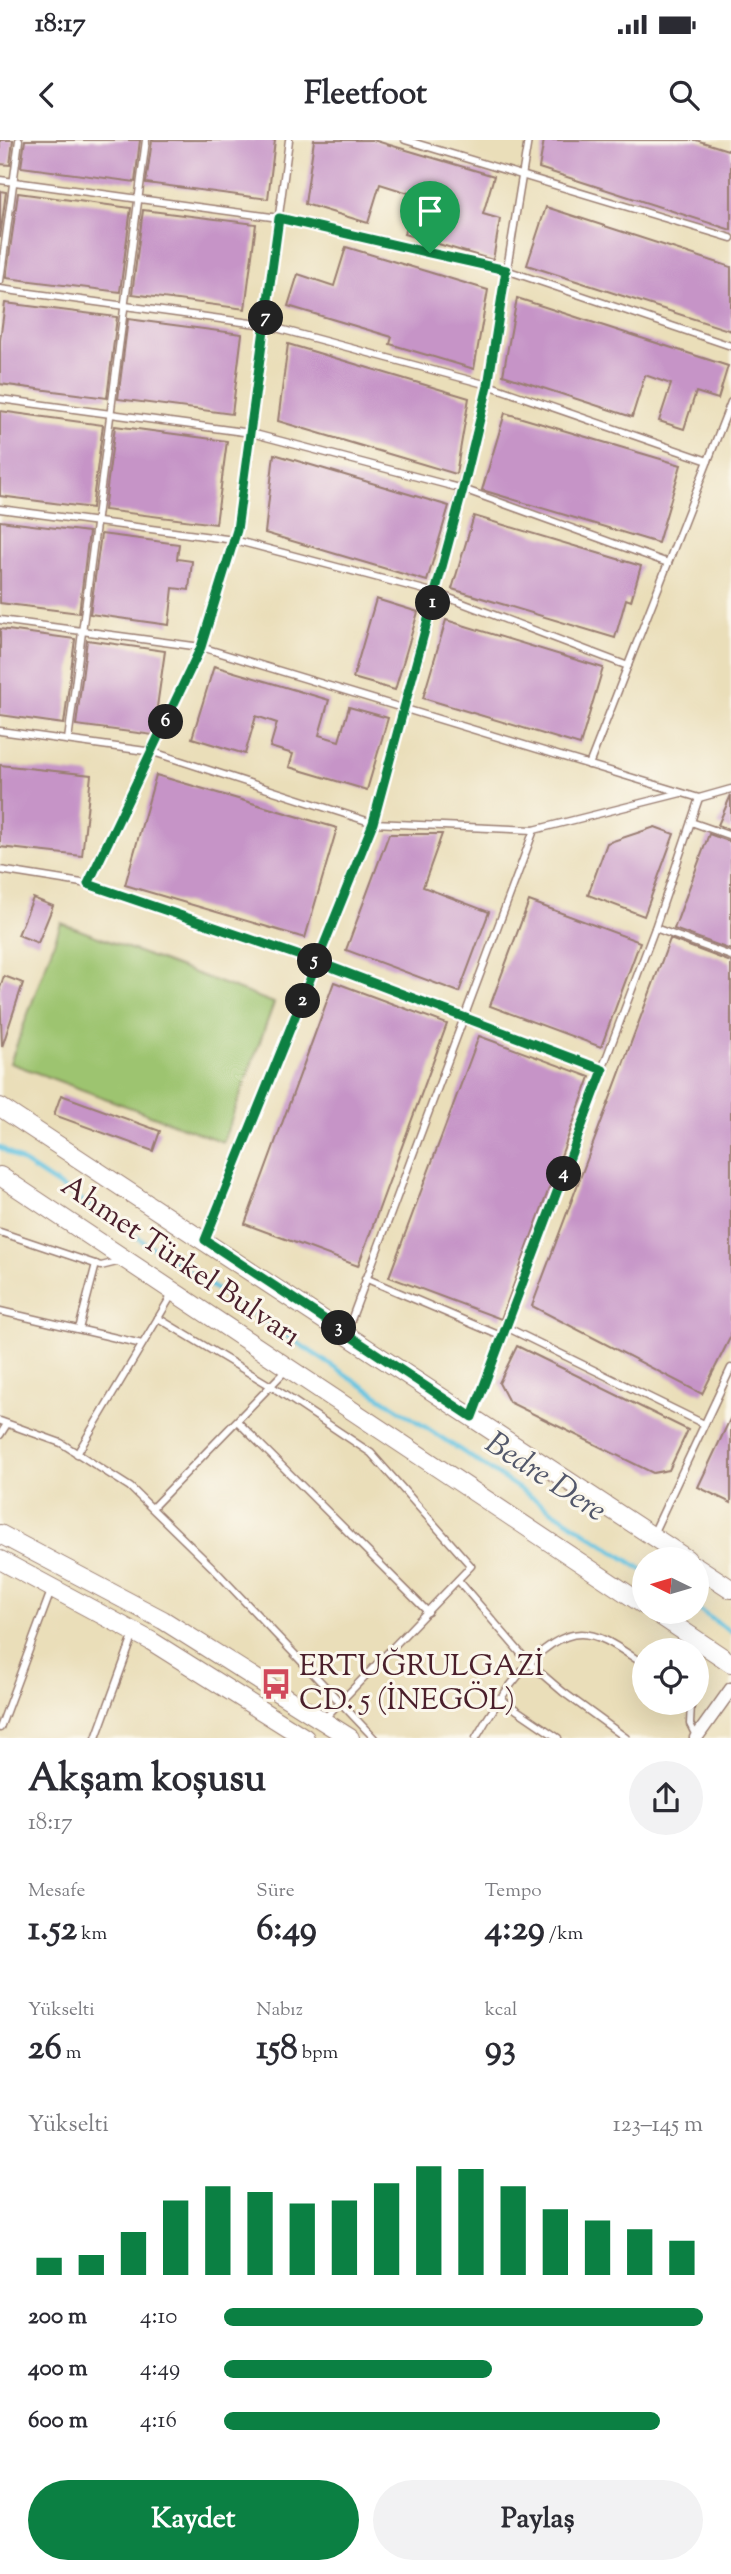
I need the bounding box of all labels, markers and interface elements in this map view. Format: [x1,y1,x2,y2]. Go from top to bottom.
text: 18:17 [35,6,85,43]
text: Fleetfoot [304,72,427,118]
icon: back [28,76,66,114]
icon: search [665,76,703,114]
pin [400,181,460,253]
icon: arrive [411,192,449,230]
pin: 7 [248,300,284,336]
text: 7 [261,304,270,331]
pin: 1 [416,586,450,620]
text: 1 [429,589,436,616]
pin: 6 [148,704,184,740]
text: 6 [161,708,170,735]
pin: 5 [298,944,332,978]
text: 5 [311,947,318,974]
pin: 2 [286,984,320,1018]
text: 2 [298,987,307,1014]
pin: 4 [546,1156,582,1192]
text: 4 [559,1160,568,1187]
street label: Ahmet Türkel Bulvarı [51,1166,309,1358]
pin: 3 [322,1310,356,1346]
text: 3 [335,1314,342,1341]
water label: Bedre Dere [475,1422,615,1534]
north arrow [632,1547,709,1624]
map controls [632,1547,709,1715]
button: locate [632,1638,709,1715]
place label: ERTUĞRULGAZİ CD. 5 (İNEGÖL) [299,1646,544,1723]
bus stop icon: ERTUĞRULGAZİ CD. 5 (İNEGÖL) [259,1667,293,1701]
text: Akşam koşusu [28,1754,266,1808]
button: share [629,1761,703,1835]
text: 18:17 [28,1807,73,1840]
text: Mesafe [28,1878,85,1905]
text: Süre [256,1878,295,1905]
text: Tempo [485,1878,542,1905]
text: 1.52 [28,1905,77,1956]
text: 6:49 [256,1905,317,1956]
text: 4:29 [485,1905,545,1956]
text: km [77,1921,107,1948]
text: /km [545,1921,583,1948]
text: Yükselti [28,1997,95,2024]
text: Nabız [256,1997,303,2024]
text: kcal [485,1997,517,2024]
text: 26 [28,2024,62,2075]
text: 158 [256,2024,298,2075]
text: 93 [485,2024,516,2075]
text: m [62,2040,82,2067]
text: bpm [298,2040,338,2067]
text: Yükselti [28,2109,109,2142]
text: 123–145 m [613,2109,703,2142]
text: 200 m [28,2301,87,2334]
text: 4:10 [140,2301,177,2334]
text: 400 m [28,2353,88,2386]
text: 4:49 [140,2353,180,2386]
text: 600 m [28,2405,88,2438]
text: 4:16 [140,2405,177,2438]
button: Kaydet [28,2480,359,2560]
button: Paylaş [373,2480,703,2560]

